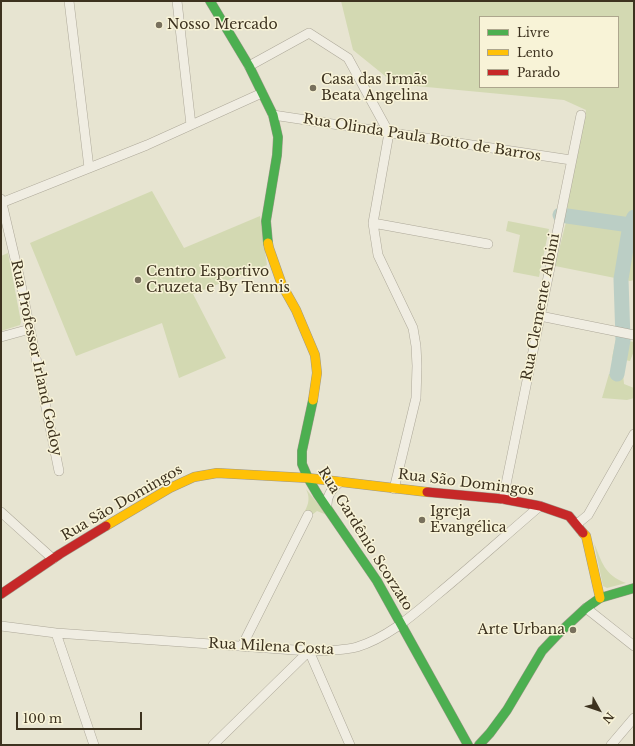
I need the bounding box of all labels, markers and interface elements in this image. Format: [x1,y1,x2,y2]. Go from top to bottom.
legend [479,16,619,88]
place label: Nosso Mercado [167,17,278,33]
marker: Nosso Mercado [154,20,164,30]
text: Livre [517,25,550,40]
text: Lento [517,45,553,60]
text: Parado [517,65,560,80]
place label: Casa das Irmãs Beata Angelina [321,72,428,104]
marker: Casa das Irmãs Beata Angelina [308,83,318,93]
street label: Rua Olinda Paula Botto de Barros [302,111,542,165]
street label: Rua Clemente Albini [518,232,564,382]
street label: Rua Professor Irland Godoy [7,258,65,458]
place label: Centro Esportivo Cruzeta e By Tennis [146,264,290,296]
marker: Centro Esportivo Cruzeta e By Tennis [133,275,143,285]
street label: Rua São Domingos [58,461,186,545]
street label: Rua Gardênio Scorzato [314,464,416,614]
street label: Rua São Domingos [397,466,535,500]
place label: Igreja Evangélica [430,504,507,536]
marker: Igreja Evangélica [417,515,427,525]
place label: Arte Urbana [478,622,565,638]
marker: Arte Urbana [568,625,578,635]
street label: Rua Milena Costa [208,635,334,659]
north arrow [579,690,619,730]
scale bar [18,704,144,730]
text: N [600,709,617,726]
text: 100 m [23,711,62,726]

